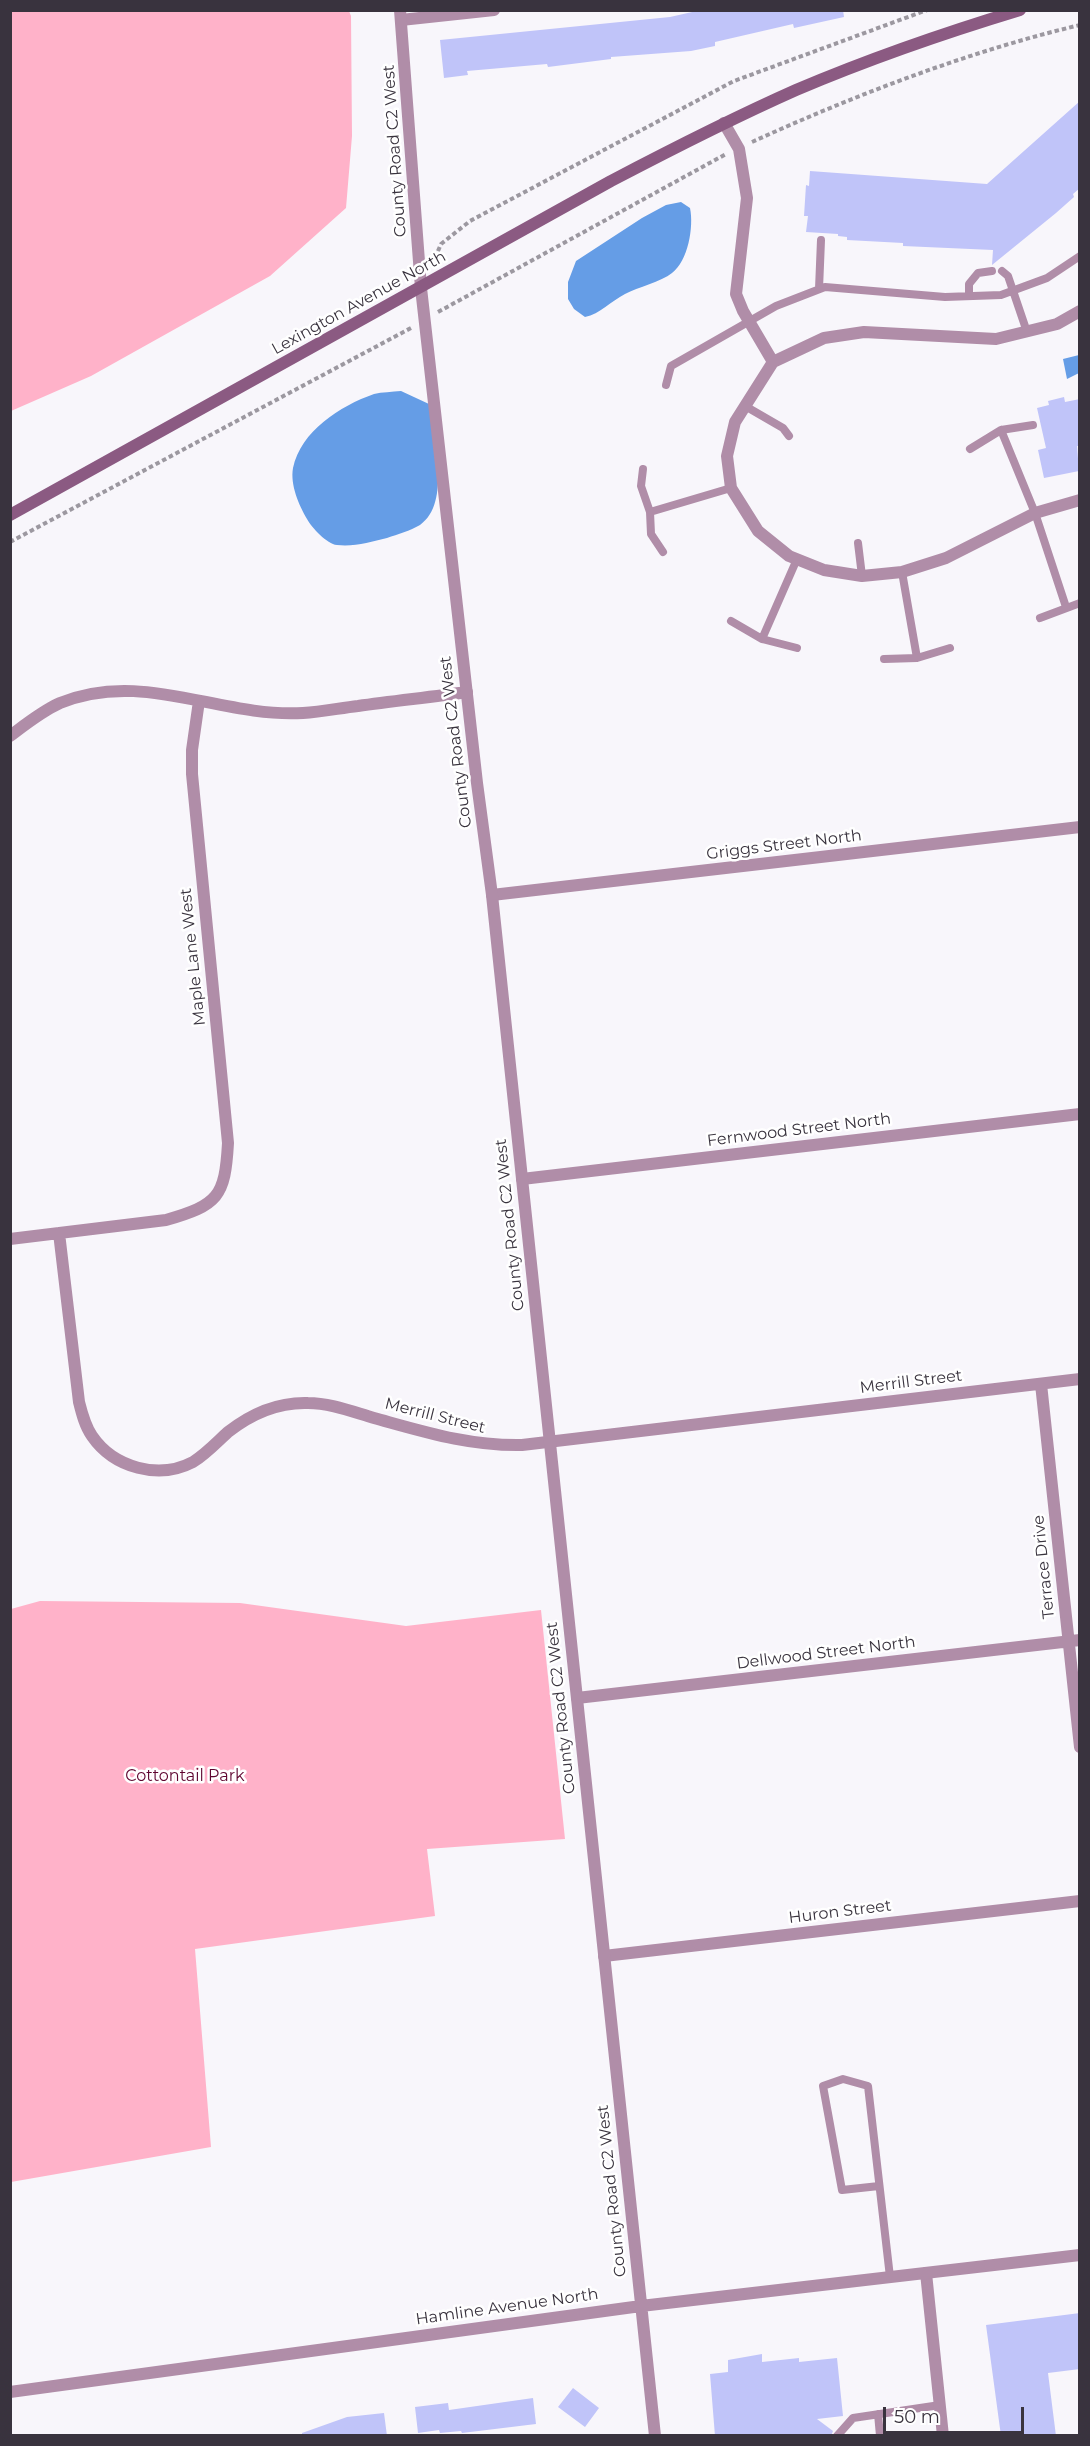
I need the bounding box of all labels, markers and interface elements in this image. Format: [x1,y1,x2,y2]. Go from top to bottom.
street label: County Road C2 West [379,64,411,238]
street label: Lexington Avenue North [269,247,449,359]
street label: County Road C2 West [436,655,476,829]
street label: Griggs Street North [705,826,863,864]
street label: Maple Lane West [176,887,210,1027]
street label: Fernwood Street North [706,1109,892,1151]
street label: County Road C2 West [491,1138,529,1312]
street label: Merrill Street [859,1366,963,1398]
street label: Merrill Street [383,1394,487,1438]
street label: Terrace Drive [1029,1514,1059,1620]
street label: County Road C2 West [542,1621,580,1795]
street label: Dellwood Street North [736,1633,916,1673]
park label: Cottontail Park [125,1766,245,1786]
street label: Huron Street [788,1896,892,1928]
street label: County Road C2 West [593,2104,631,2278]
street label: Hamline Avenue North [414,2285,600,2329]
scale bar [886,2395,1027,2433]
text: 50 m [894,2406,940,2428]

